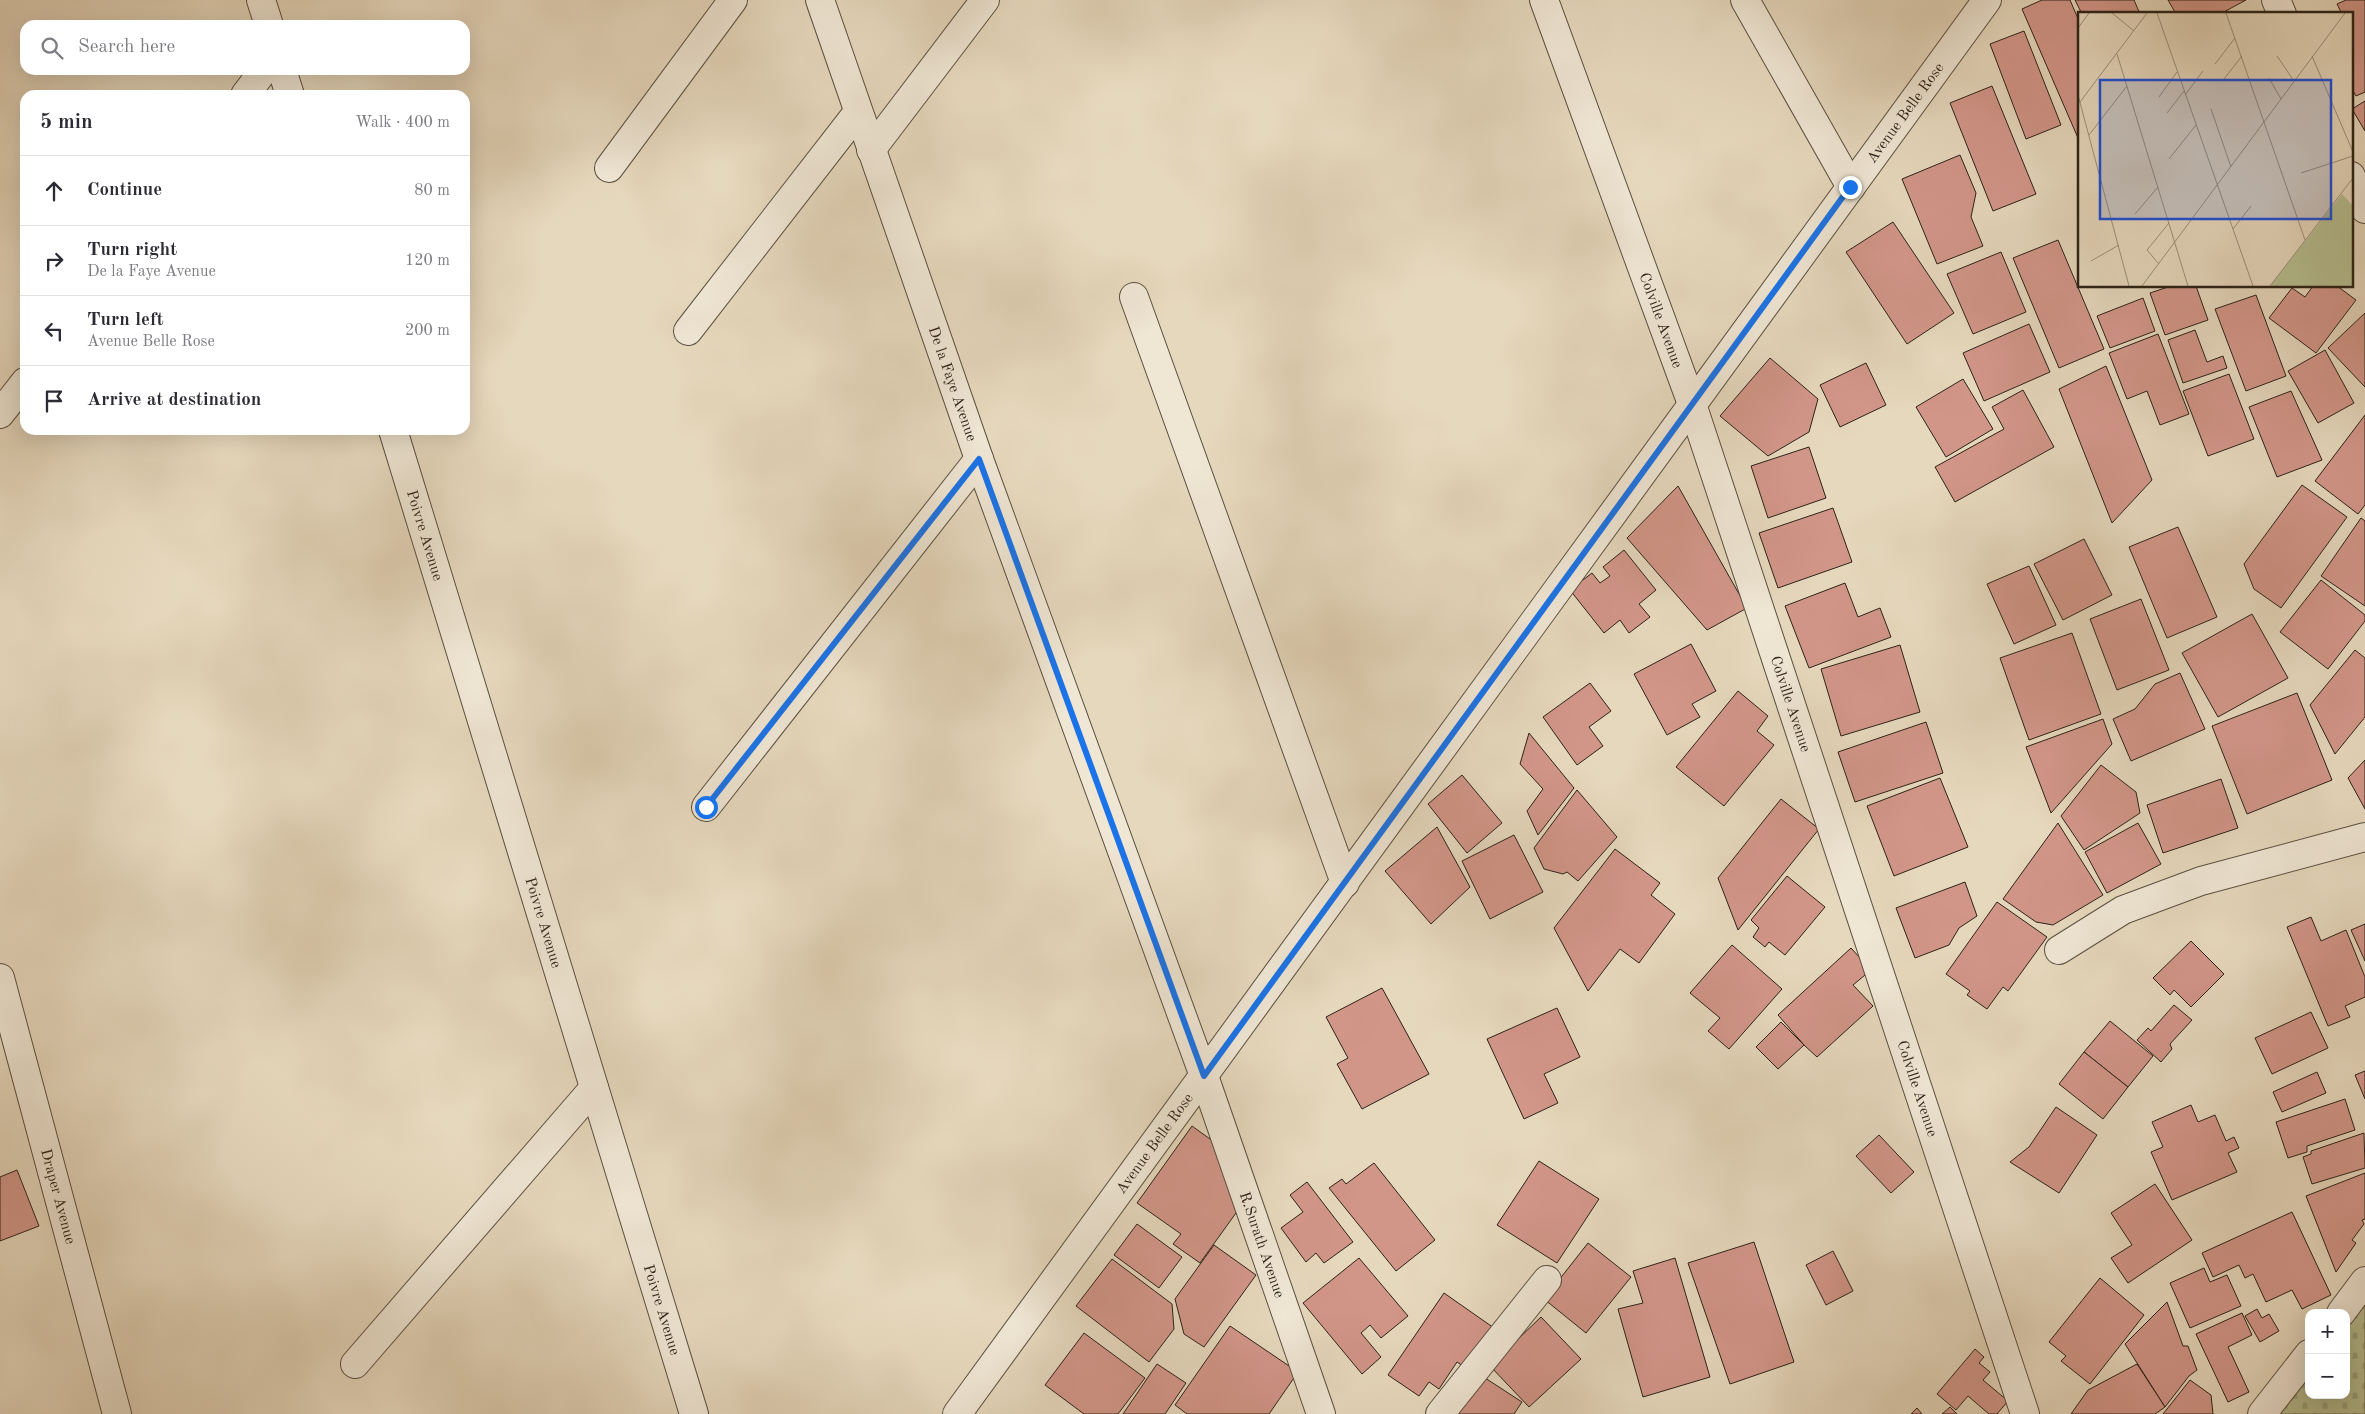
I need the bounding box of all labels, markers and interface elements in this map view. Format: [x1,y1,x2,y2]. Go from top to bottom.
inset map [2078,12,2352,288]
search box [20,20,470,75]
icon: search [38,34,66,62]
text: Search here [78,38,175,57]
street label: Avenue Belle Rose [1865,61,1948,166]
text: 5 min [40,112,93,133]
text: Walk · 400 m [355,115,450,131]
route end [1839,176,1862,199]
icon: ahead [40,177,68,205]
text: Continue [87,181,162,200]
text: 80 m [414,183,450,199]
text: Turn right [87,241,177,260]
icon: right [40,247,68,275]
text: 120 m [405,253,450,269]
text: De la Faye Avenue [87,264,216,280]
street label: Colville Avenue [1636,271,1684,371]
text: Turn left [87,311,164,330]
icon: left [40,317,68,345]
text: 200 m [405,323,450,339]
street label: De la Faye Avenue [925,325,978,444]
text: Avenue Belle Rose [87,334,215,350]
icon: arrive [40,387,68,415]
text: Arrive at destination [87,391,261,410]
street label: Poivre Avenue [403,489,445,583]
street label: Colville Avenue [1767,654,1812,755]
route start [695,796,718,819]
street label: Poivre Avenue [521,876,563,970]
street label: Colville Avenue [1893,1039,1939,1139]
street label: Avenue Belle Rose [1114,1091,1197,1197]
street label: Draper Avenue [37,1147,77,1246]
street label: R.Surath Avenue [1236,1190,1286,1300]
street label: Poivre Avenue [640,1263,682,1357]
map controls [2305,1309,2350,1399]
button: + [2305,1309,2350,1354]
button: − [2305,1354,2350,1399]

